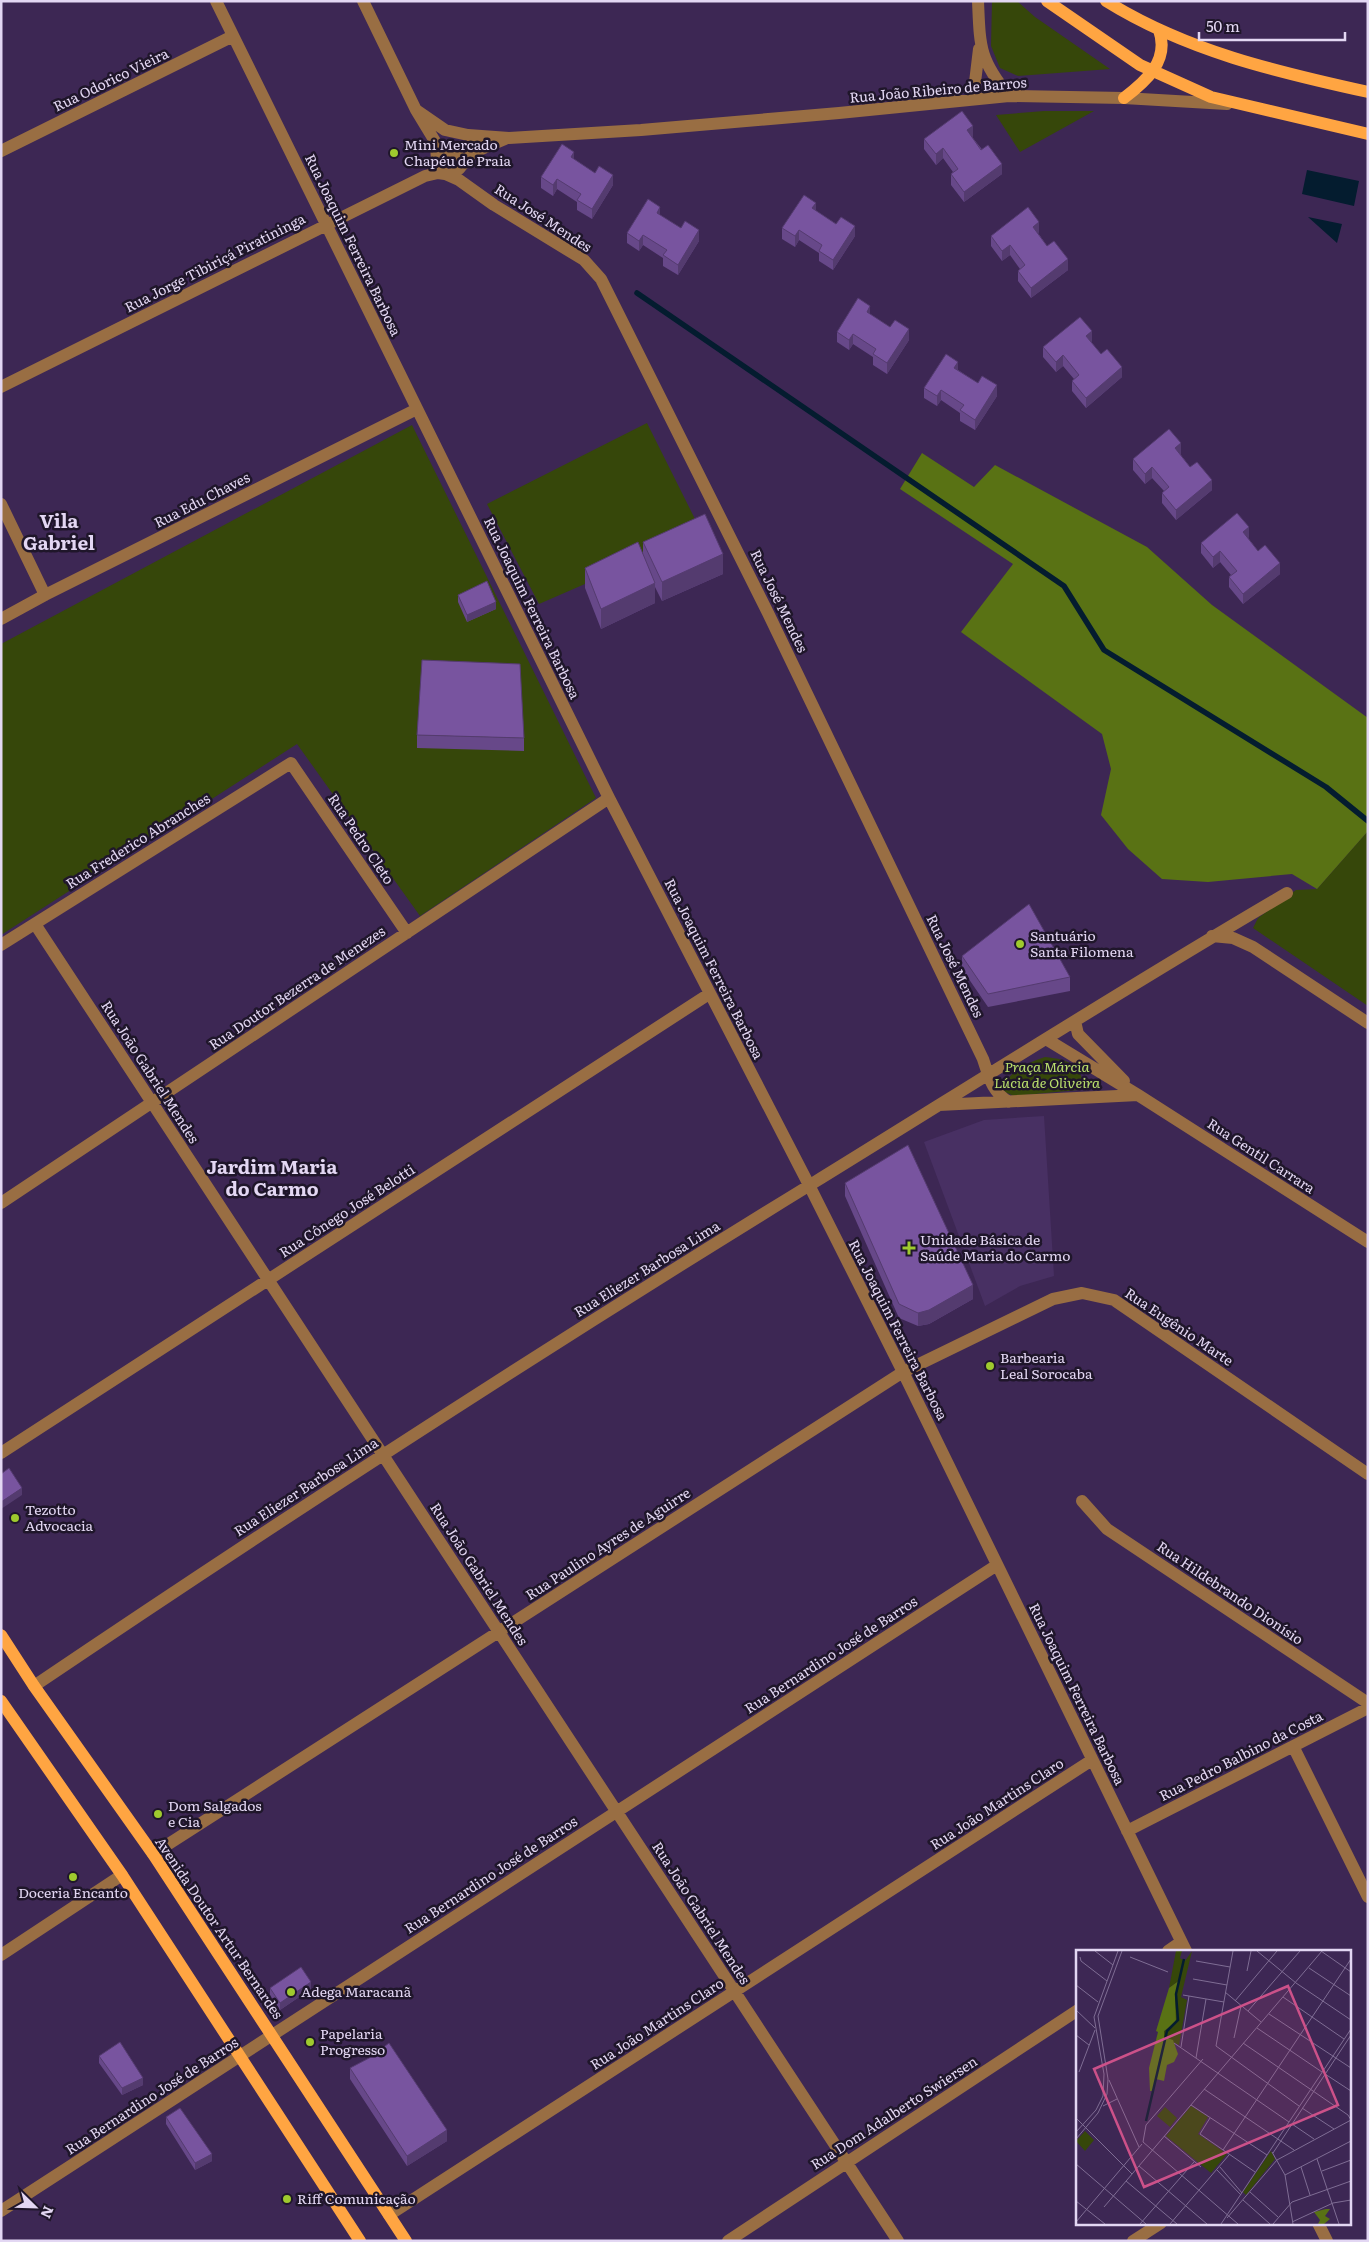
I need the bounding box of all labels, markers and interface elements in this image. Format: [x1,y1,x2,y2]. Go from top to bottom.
scale bar [1199,10,1345,42]
text: 50 m [1206,14,1240,37]
street label: Rua Odorico Vieira [50,42,172,116]
street label: Rua João Ribeiro de Barros [849,71,1027,107]
place label: Mini Mercado Chapéu de Praia [404,134,512,170]
marker: Mini Mercado Chapéu de Praia [388,147,400,159]
street label: Rua Joaquim Ferreira Barbosa [301,150,407,339]
street label: Rua José Mendes [491,178,596,256]
street label: Rua Jorge Tibiriçá Piratininga [121,208,309,316]
street label: Rua Edu Chaves [150,466,253,532]
district label: Vila Gabriel [23,506,95,556]
street label: Rua Joaquim Ferreira Barbosa [480,513,586,702]
street label: Rua José Mendes [746,546,813,655]
street label: Rua Frederico Abranches [62,788,213,893]
street label: Rua Pedro Cleto [324,789,400,888]
street label: Rua Joaquim Ferreira Barbosa [661,875,769,1063]
street label: Rua José Mendes [922,911,989,1020]
street label: Rua Doutor Bezerra de Menezes [204,920,389,1054]
place label: Santuário Santa Filomena [1030,925,1134,961]
marker: Santuário Santa Filomena [1014,938,1026,950]
street label: Rua João Gabriel Mendes [97,996,205,1147]
park label: Praça Márcia Lúcia de Oliveira [994,1056,1100,1092]
street label: Rua Gentil Carrara [1204,1113,1320,1198]
district label: Jardim Maria do Carmo [207,1152,337,1202]
street label: Rua Cônego José Belotti [275,1159,418,1262]
street label: Rua Eliezer Barbosa Lima [570,1215,724,1321]
place label: Unidade Básica de Saúde Maria do Carmo [920,1229,1070,1265]
street label: Rua Joaquim Ferreira Barbosa [845,1236,953,1424]
marker: Unidade Básica de Saúde Maria do Carmo [902,1241,916,1255]
street label: Rua Eugênio Marte [1121,1282,1238,1370]
place label: Barbearia Leal Sorocaba [1000,1347,1093,1383]
marker: Barbearia Leal Sorocaba [984,1360,996,1372]
street label: Rua Eliezer Barbosa Lima [229,1432,382,1540]
street label: Rua Paulino Ayres de Aguirre [521,1482,694,1604]
street label: Rua João Gabriel Mendes [426,1498,534,1649]
place label: Tezotto Advocacia [25,1499,94,1535]
marker: Tezotto Advocacia [9,1512,21,1524]
street label: Rua Hildebrando Dionísio [1153,1536,1308,1649]
street label: Rua Bernardino José de Barros [740,1591,921,1718]
street label: Rua Joaquim Ferreira Barbosa [1025,1599,1131,1788]
street label: Rua Pedro Balbino da Costa [1155,1705,1326,1805]
street label: Rua João Martins Claro [926,1752,1067,1854]
place label: Dom Salgados e Cia [168,1795,262,1831]
marker: Dom Salgados e Cia [152,1808,164,1820]
street label: Rua Bernardino José de Barros [400,1811,581,1938]
street label: Avenida Doutor Artur Bernardes [151,1832,288,2022]
street label: Rua João Gabriel Mendes [648,1837,756,1988]
marker: Doceria Encanto [67,1871,79,1883]
place label: Doceria Encanto [18,1882,128,1902]
inset map [1076,1950,1352,2224]
street label: Rua João Martins Claro [586,1972,727,2074]
place label: Adega Maracanã [301,1981,412,2001]
marker: Adega Maracanã [285,1986,297,1998]
place label: Papelaria Progresso [320,2023,385,2059]
street label: Rua Bernardino José de Barros [61,2032,242,2159]
marker: Papelaria Progresso [304,2036,316,2048]
street label: Rua Dom Adalberto Swiersen [806,2051,981,2174]
north arrow [10,2182,60,2232]
place label: Riff Comunicação [297,2188,416,2208]
marker: Riff Comunicação [281,2193,293,2205]
text: N [36,2203,59,2222]

